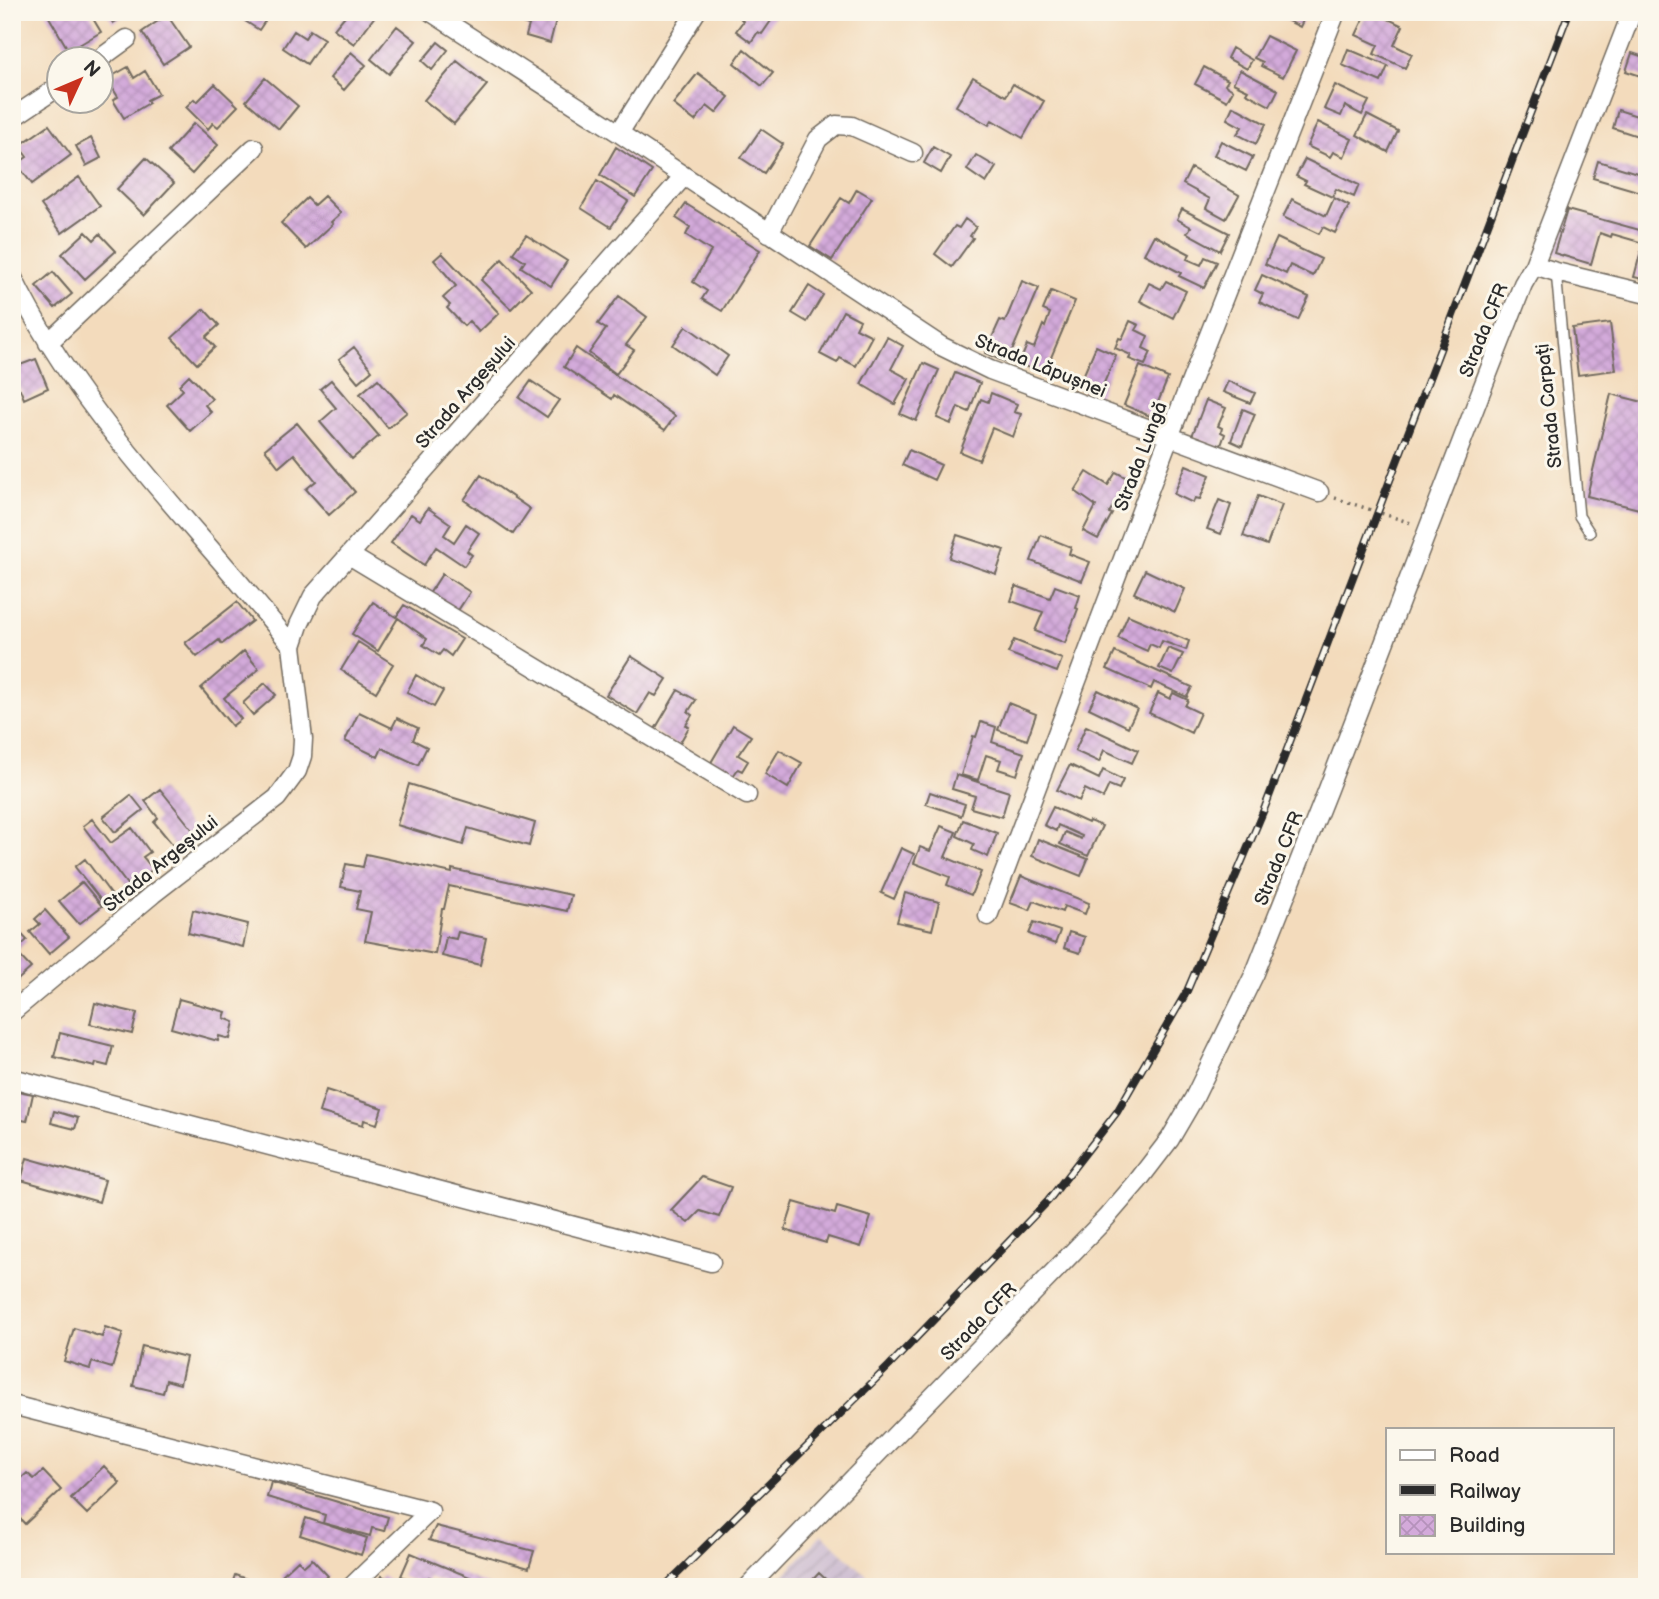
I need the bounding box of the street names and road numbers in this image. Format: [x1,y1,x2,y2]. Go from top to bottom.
street label: Strada CFR [1455,280,1514,381]
street label: Strada Lăpușnei [971,330,1110,403]
street label: Strada Argeșului [411,332,521,454]
street label: Strada Carpați [1532,342,1567,469]
street label: Strada Lungă [1110,399,1173,514]
street label: Strada CFR [1250,808,1309,909]
street label: Strada Argeșului [99,811,223,917]
street label: Strada CFR [936,1278,1022,1366]

